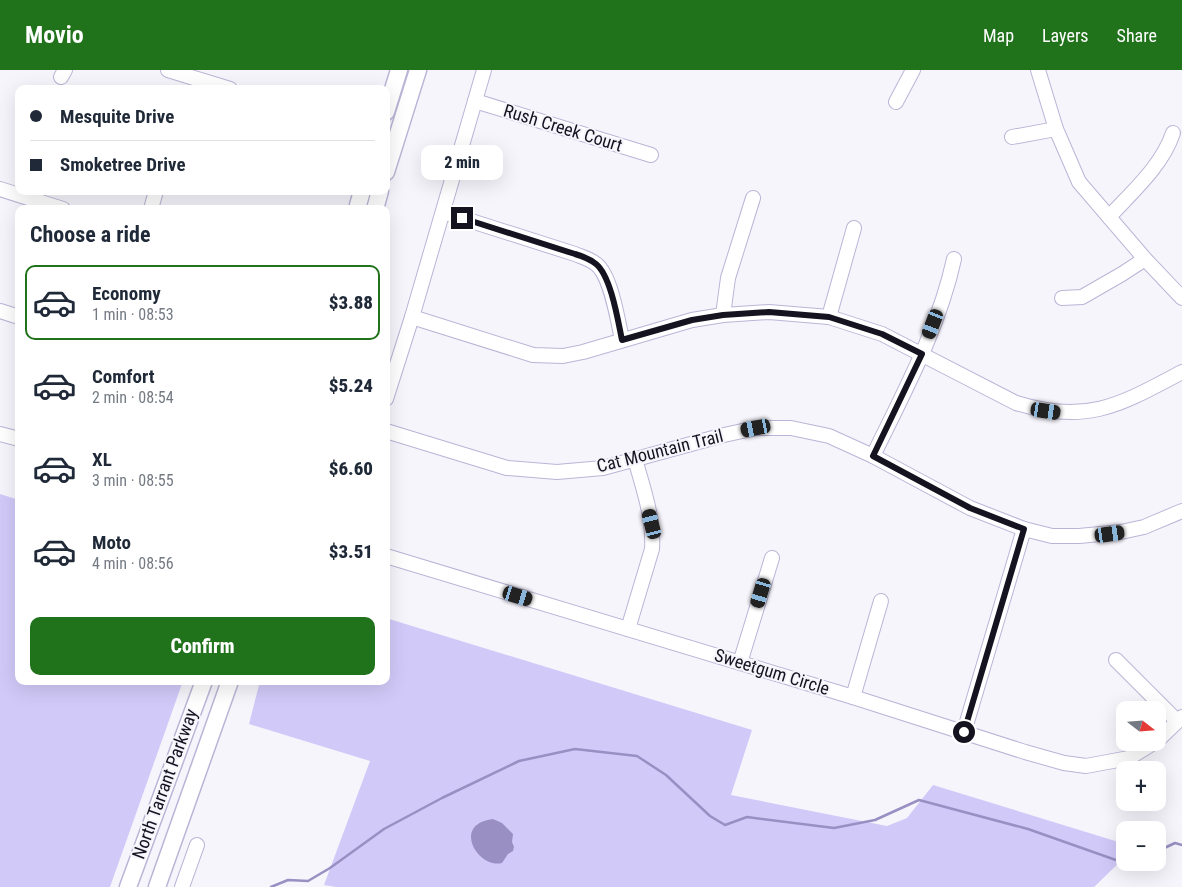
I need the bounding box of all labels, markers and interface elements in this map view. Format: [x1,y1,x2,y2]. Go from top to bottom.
text: Movio [25,21,84,49]
text: Map [983,25,1014,46]
text: Layers [1042,25,1089,46]
text: Share [1117,25,1157,46]
street label: Rush Creek Court [501,99,625,156]
text: Mesquite Drive [60,105,174,128]
callout: 2 min [421,146,503,180]
text: Smoketree Drive [60,153,186,176]
text: 2 min [444,153,480,172]
route end [451,207,473,229]
text: Choose a ride [30,222,151,247]
icon: car [32,280,77,325]
text: Economy [92,282,161,305]
text: $3.88 [329,291,373,314]
text: 1 min · 08:53 [92,305,174,324]
car [920,307,945,341]
icon: car [32,363,77,408]
text: Comfort [92,365,155,388]
text: $5.24 [329,374,373,397]
text: 2 min · 08:54 [92,388,174,407]
car [1030,401,1061,421]
car [739,418,772,438]
street label: Cat Mountain Trail [594,425,725,476]
icon: car [32,446,77,491]
text: XL [92,448,112,471]
text: $6.60 [329,457,373,480]
text: 3 min · 08:55 [92,471,174,490]
car [641,508,662,540]
car [1094,524,1125,544]
icon: car [32,529,77,574]
text: Moto [92,531,131,554]
text: $3.51 [329,540,373,563]
text: 4 min · 08:56 [92,554,174,573]
car [749,576,772,610]
car [501,584,534,608]
button: Confirm [30,617,375,675]
street label: Sweetgum Circle [712,644,832,699]
north arrow [1116,701,1166,751]
map controls [1116,701,1166,871]
street label: North Tarrant Parkway [128,705,202,862]
route start [953,721,975,743]
button: + [1116,761,1166,811]
button: − [1116,821,1166,871]

